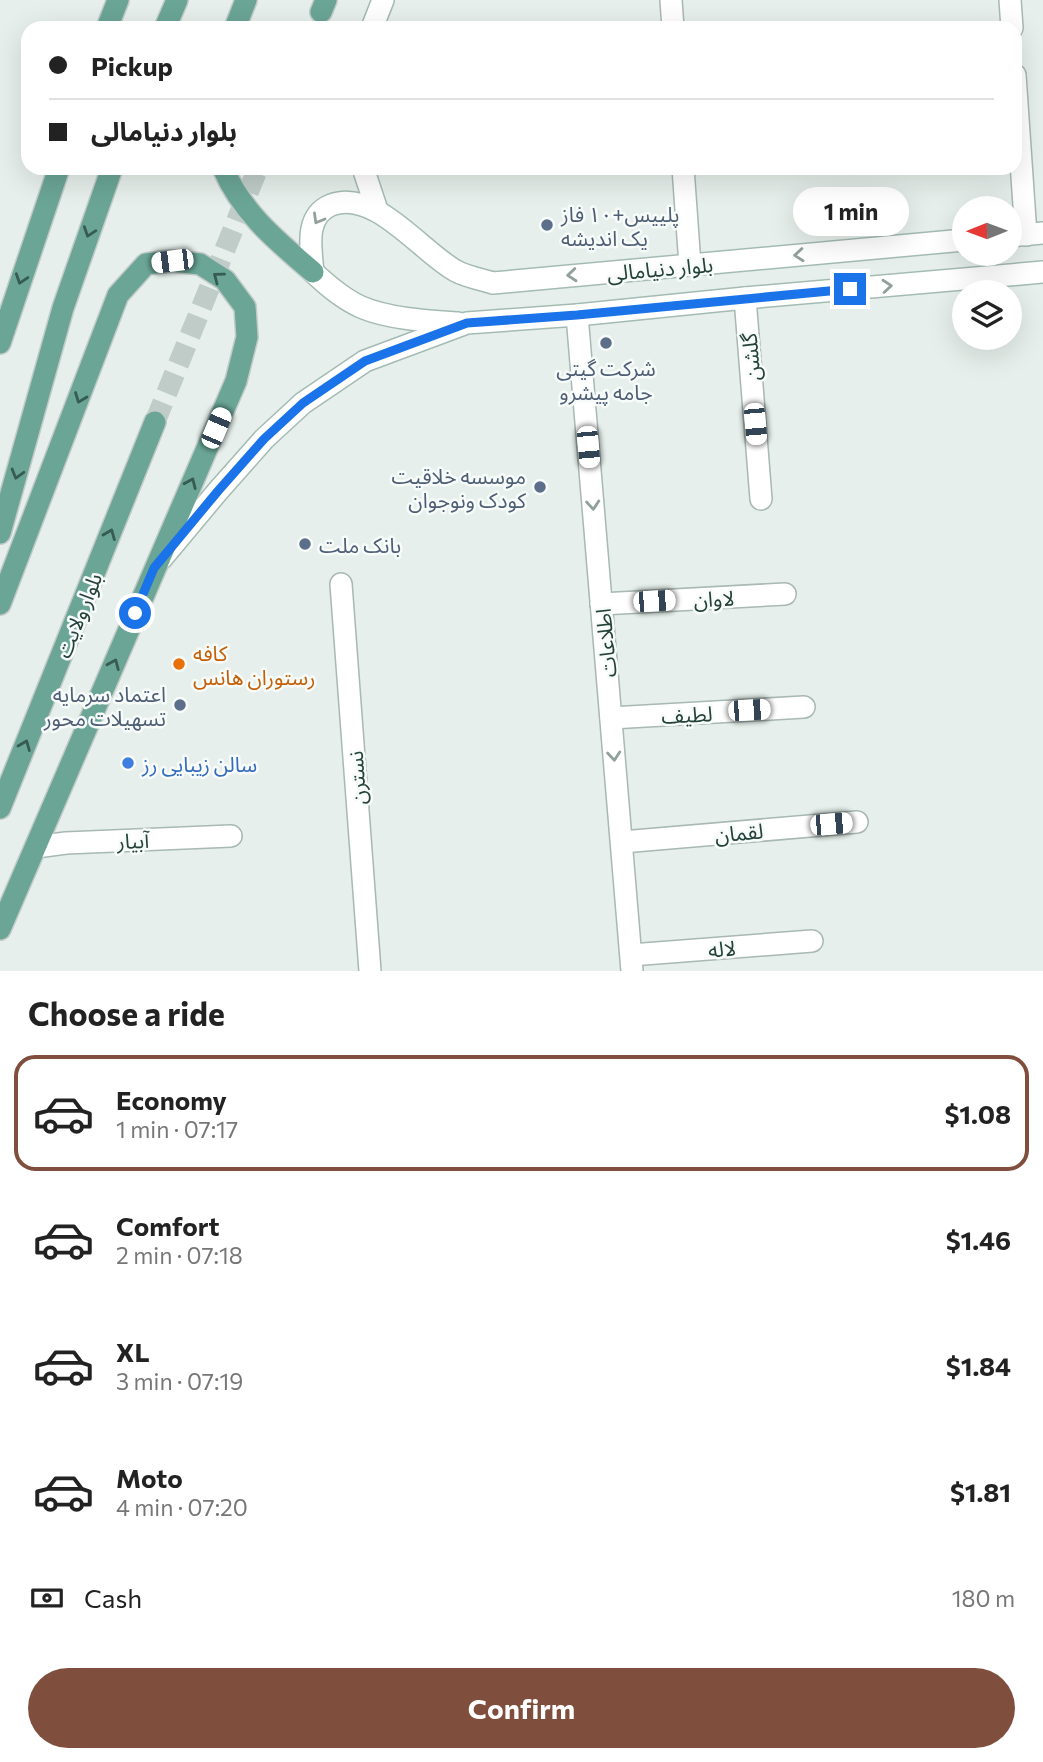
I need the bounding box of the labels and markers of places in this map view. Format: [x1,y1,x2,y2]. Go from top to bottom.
place label: پلییس+١٠ فاز یک اندیشه [560,201,680,250]
marker: پلییس+١٠ فاز یک اندیشه [539,217,555,233]
marker: شرکت گیتی جامه پیشرو [598,335,614,351]
place label: شرکت گیتی جامه پیشرو [556,355,656,406]
place label: موسسه خلاقیت کودک ونوجوان [391,463,526,513]
marker: موسسه خلاقیت کودک ونوجوان [532,479,548,495]
place label: بانک ملت [319,532,401,557]
marker: بانک ملت [297,536,313,552]
place label: کافه رستوران هانس [193,640,315,690]
marker: کافه رستوران هانس [171,656,187,672]
place label: اعتماد سرمایه تسهیلات محور [43,681,166,731]
marker: اعتماد سرمایه تسهیلات محور [172,697,188,713]
place label: سالن زیبایی رز [141,751,257,777]
marker: سالن زیبایی رز [120,755,136,771]

